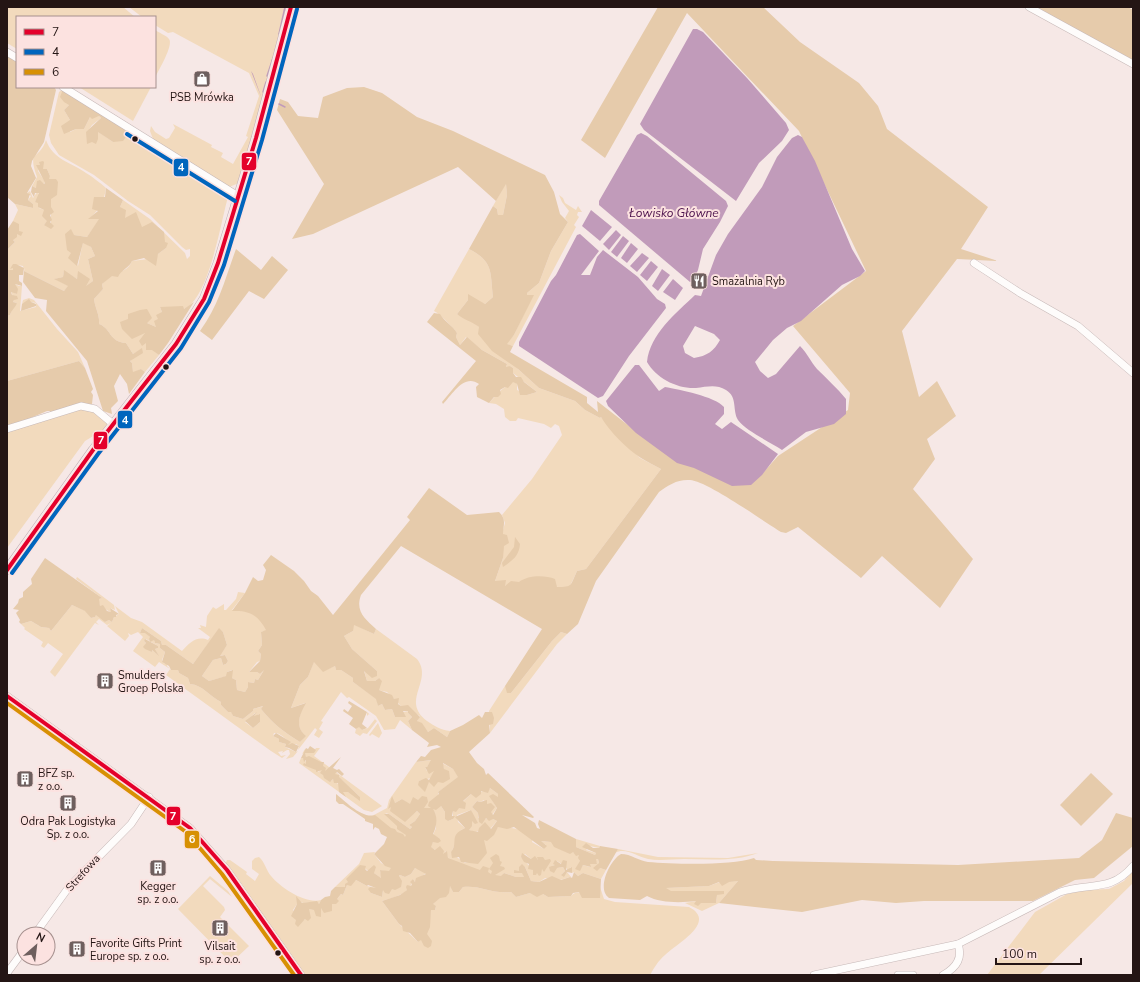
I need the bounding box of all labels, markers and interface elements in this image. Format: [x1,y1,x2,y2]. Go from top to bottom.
legend [16,16,156,88]
text: 7 [52,24,59,40]
text: 4 [52,44,59,60]
text: 6 [52,64,59,80]
shop icon: PSB Mrówka [192,69,212,89]
place label: PSB Mrówka [170,90,234,105]
unlabelled marker [130,134,140,144]
line badge: 7 [241,152,257,171]
text: 7 [246,154,252,169]
line badge: 4 [173,158,189,177]
text: 4 [178,160,185,175]
water label: Łowisko Główne [628,205,719,221]
restaurant icon: Smażalnia Ryb [689,271,709,291]
place label: Smażalnia Ryb [712,274,785,289]
unlabelled marker [161,362,171,372]
line badge: 4 [117,410,133,429]
text: 4 [122,413,129,428]
line badge: 7 [93,431,108,450]
text: 7 [98,433,104,448]
place label: Smulders Groep Polska [118,668,184,696]
building icon: Smulders Groep Polska [95,671,115,691]
place label: BFZ sp. z o.o. [38,766,75,794]
building icon: BFZ sp. z o.o. [15,769,35,789]
building icon: Odra Pak Logistyka Sp. z o.o. [58,793,78,813]
line badge: 7 [166,806,181,826]
text: 7 [170,809,176,824]
place label: Odra Pak Logistyka Sp. z o.o. [20,814,116,842]
line badge: 6 [184,830,200,849]
text: 6 [189,832,196,847]
street label: Strefowa [62,851,104,895]
building icon: Kegger sp. z o.o. [148,858,168,878]
place label: Kegger sp. z o.o. [137,879,179,907]
building icon: Vilsait sp. z o.o. [210,918,230,938]
north arrow [16,926,56,966]
text: N [33,929,48,946]
place label: Favorite Gifts Print Europe sp. z o.o. [90,936,182,964]
building icon: Favorite Gifts Print Europe sp. z o.o. [67,939,87,959]
place label: Vilsait sp. z o.o. [199,939,241,967]
scale bar [996,940,1081,966]
text: 100 m [1002,946,1037,962]
unlabelled marker [273,948,283,958]

